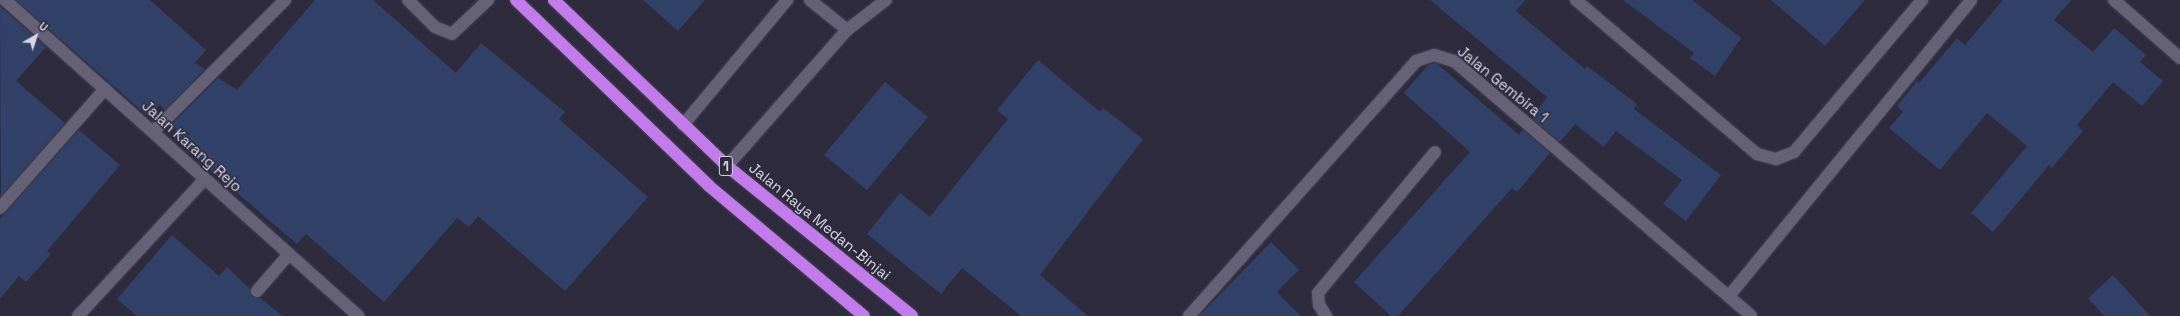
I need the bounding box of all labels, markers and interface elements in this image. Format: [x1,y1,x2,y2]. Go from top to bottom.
north arrow [16,16,56,56]
text: U [36,19,51,34]
street label: Jalan Gembira 1 [1454,42,1552,126]
street label: Jalan Karang Rejo [138,96,246,196]
road number: 1 [718,154,734,178]
street label: Jalan Raya Medan-Binjai [746,158,894,284]

